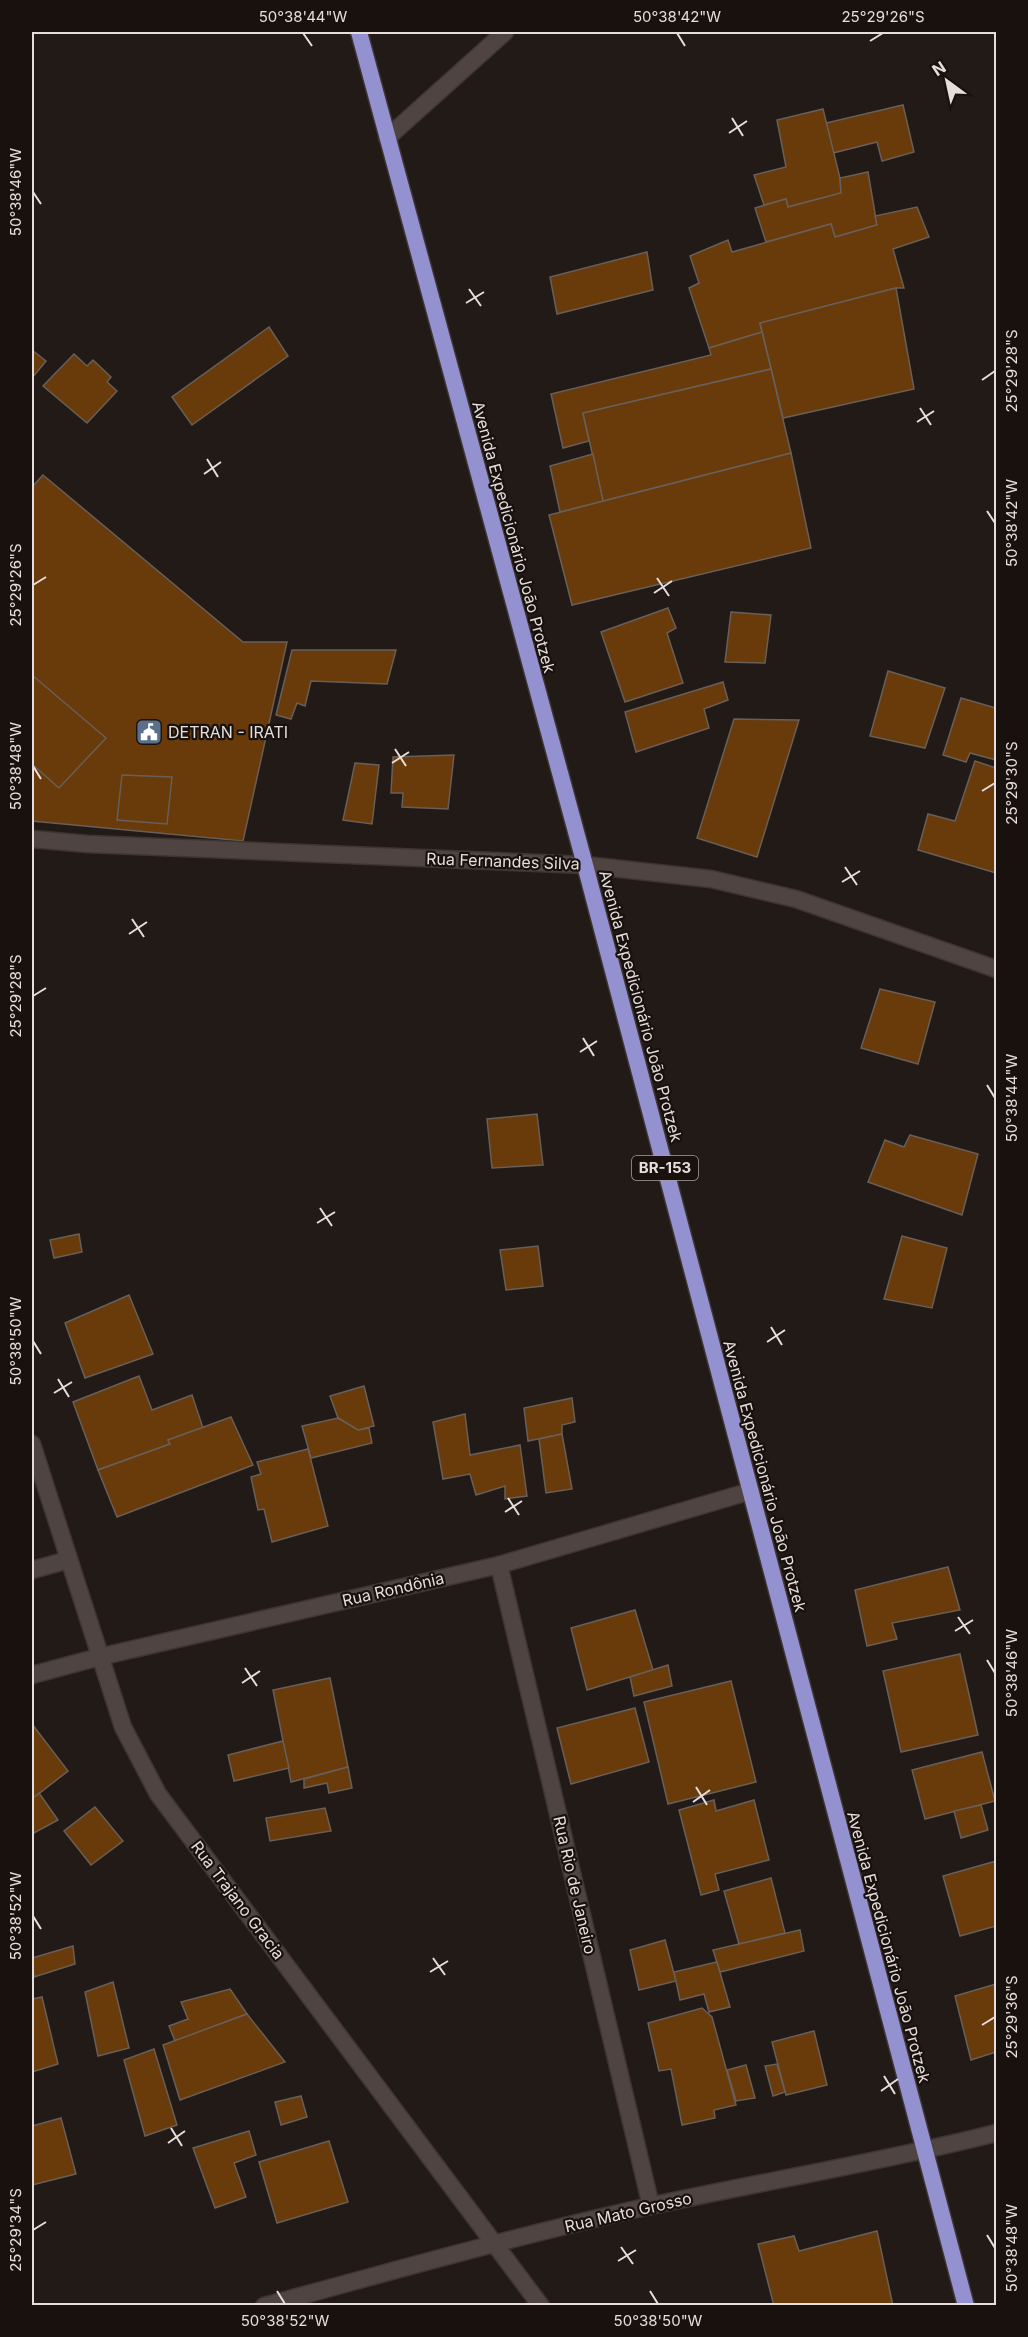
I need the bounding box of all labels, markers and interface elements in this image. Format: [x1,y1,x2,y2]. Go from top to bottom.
text: 50°38'44"W [259,7,348,26]
text: 50°38'42"W [633,7,721,26]
text: 25°29'26"S [841,7,925,26]
north arrow [917,51,977,111]
text: N [928,57,949,80]
text: 50°38'46"W [6,148,25,236]
text: 25°29'28"S [1002,329,1021,413]
street label: Avenida Expedicionário João Protzek [468,399,560,675]
text: 50°38'42"W [1002,479,1021,567]
text: 25°29'26"S [6,543,25,627]
public building icon: DETRAN - IRATI [134,717,164,747]
text: 50°38'48"W [6,722,25,810]
place label: DETRAN - IRATI [168,722,288,742]
text: 25°29'30"S [1002,741,1021,825]
street label: Rua Fernandes Silva [426,848,580,874]
street label: Avenida Expedicionário João Protzek [595,868,687,1144]
text: 25°29'28"S [6,954,25,1038]
text: 50°38'44"W [1002,1053,1021,1142]
road number: BR-153 [632,1156,698,1180]
text: 50°38'50"W [6,1296,25,1385]
street label: Avenida Expedicionário João Protzek [719,1338,811,1614]
street label: Rua Rondônia [340,1568,446,1610]
text: 50°38'46"W [1002,1629,1021,1717]
street label: Avenida Expedicionário João Protzek [843,1809,935,2085]
street label: Rua Rio de Janeiro [549,1814,601,1956]
street label: Rua Trajano Gracia [187,1837,289,1963]
text: 50°38'52"W [6,1872,25,1960]
text: 25°29'36"S [1002,1975,1021,2059]
text: 25°29'34"S [6,2188,25,2272]
street label: Rua Mato Grosso [563,2188,693,2236]
text: 50°38'48"W [1002,2204,1021,2292]
text: 50°38'52"W [241,2311,329,2330]
text: 50°38'50"W [614,2311,703,2330]

